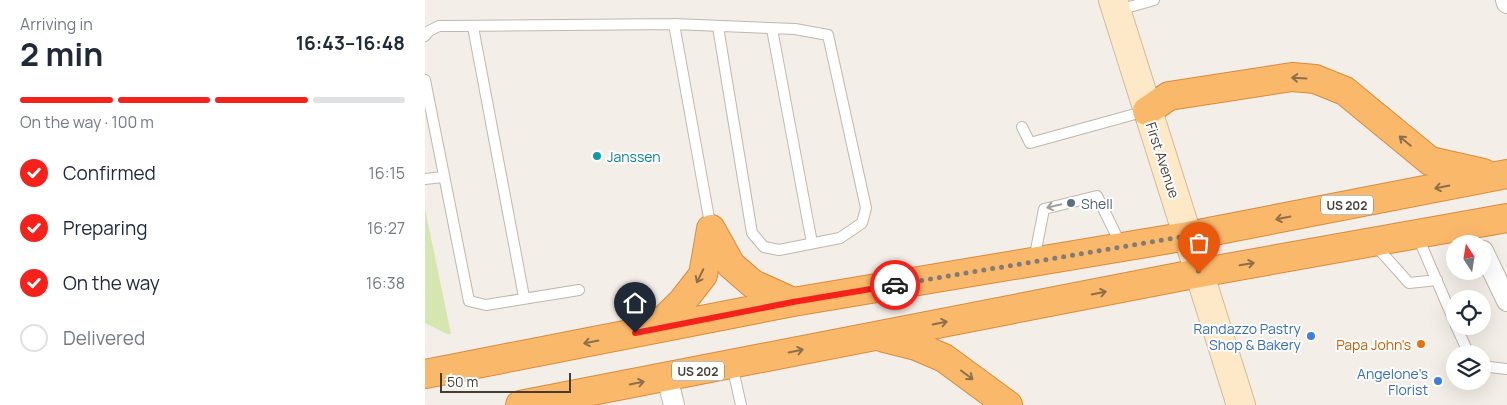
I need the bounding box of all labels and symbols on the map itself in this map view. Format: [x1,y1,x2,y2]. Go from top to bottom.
one-way arrow [1291,74,1307,83]
street label: First Avenue [1142,120,1184,200]
one-way arrow [1398,135,1411,147]
place label: Janssen [607,147,661,166]
marker: Janssen [591,150,603,162]
one-way arrow [1434,182,1450,192]
place label: Shell [1081,194,1113,213]
road number: US 202 [1321,196,1373,214]
marker: Shell [1065,197,1077,209]
one-way arrow [1046,202,1062,211]
one-way arrow [1275,214,1291,223]
pin [1178,222,1220,273]
north arrow [1446,235,1491,280]
one-way arrow [1239,259,1255,269]
courier [870,260,920,310]
one-way arrow [695,268,705,283]
pin [614,282,656,333]
one-way arrow [1091,287,1107,297]
one-way arrow [931,318,947,328]
place label: Randazzo Pastry Shop & Bakery [1194,319,1302,354]
marker: Randazzo Pastry Shop & Bakery [1305,330,1317,342]
place label: Papa John's [1336,335,1411,354]
one-way arrow [583,337,599,347]
marker: Papa John's [1415,338,1427,350]
one-way arrow [788,346,804,355]
road number: US 202 [672,362,724,381]
place label: Angelone's Florist [1357,364,1428,399]
one-way arrow [960,369,973,380]
scale bar [440,370,571,393]
marker: Angelone's Florist [1432,375,1444,387]
one-way arrow [628,378,644,387]

